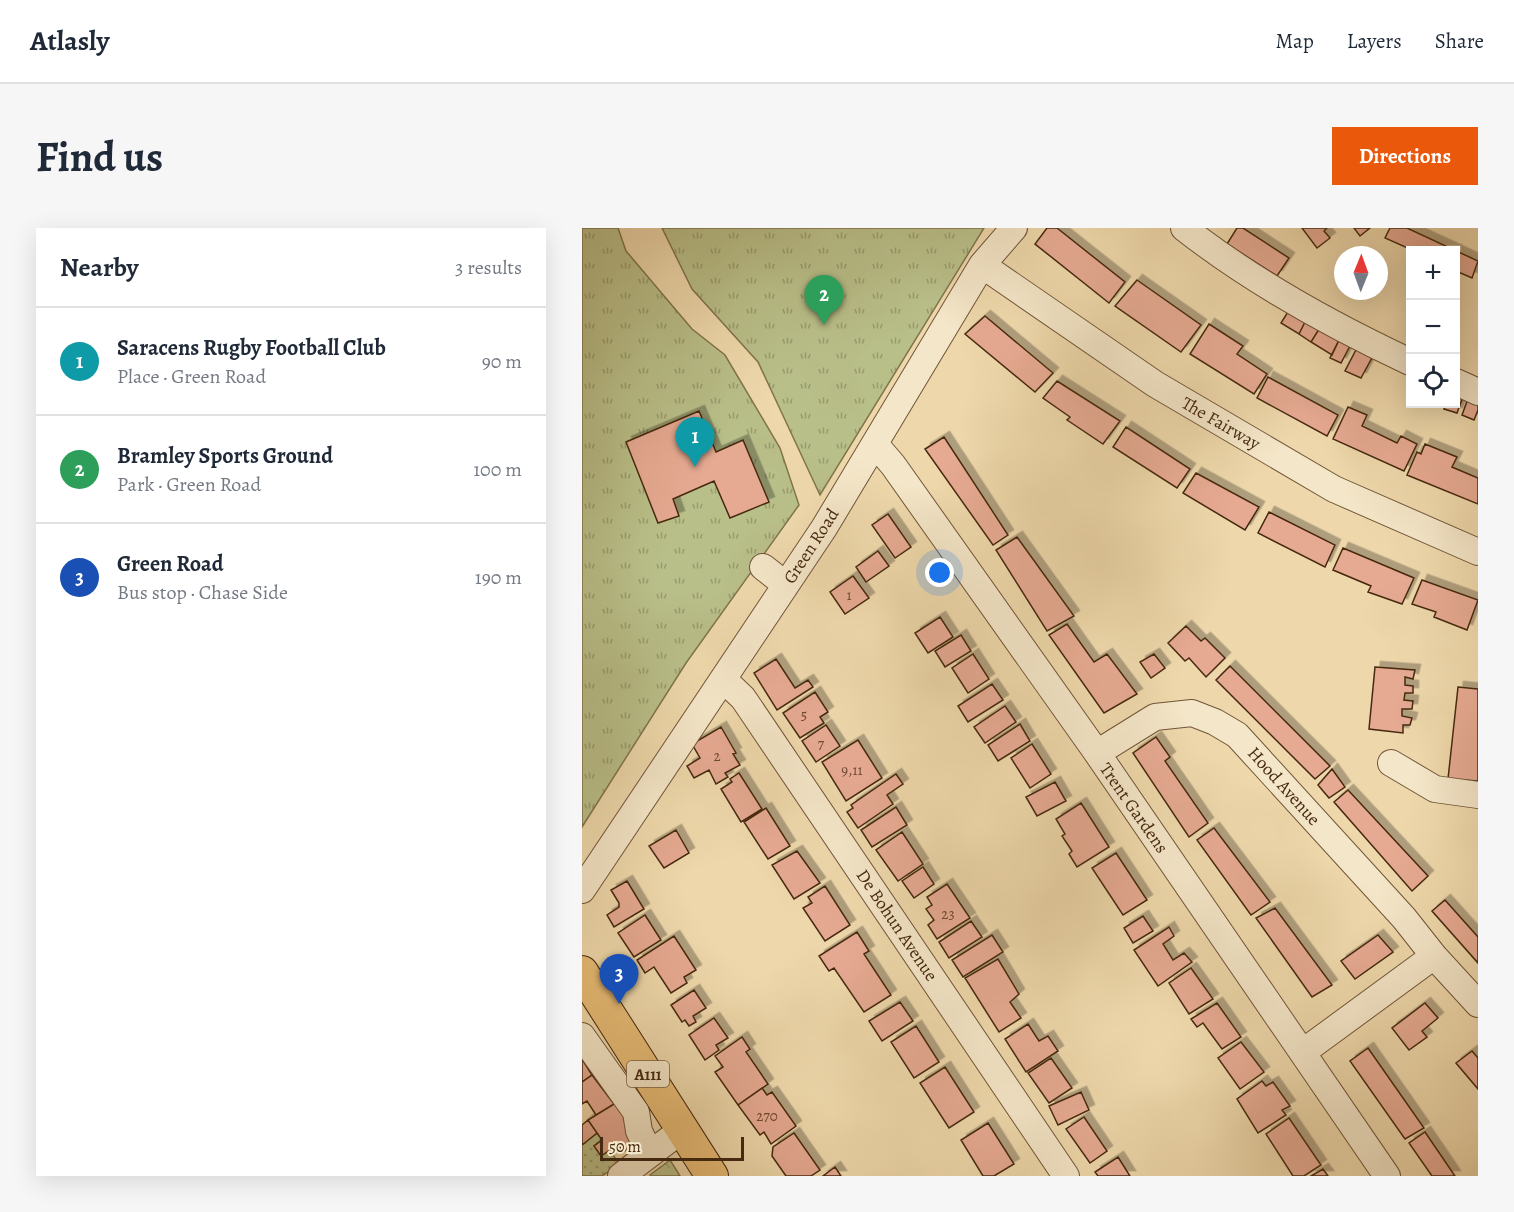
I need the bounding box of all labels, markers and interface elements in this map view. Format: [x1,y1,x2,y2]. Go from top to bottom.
text: Atlasly [30,22,109,60]
text: Map [1275,27,1314,55]
text: Layers [1347,27,1402,55]
text: Share [1435,27,1484,55]
button: Directions [1332,127,1478,185]
text: Find us [36,128,163,185]
north arrow [1334,246,1388,300]
map controls [1406,246,1460,408]
button: + [1406,246,1460,300]
text: Nearby [60,250,139,285]
text: 3 results [455,254,522,281]
pin: 2 [804,276,844,325]
button: − [1406,300,1460,354]
text: Saracens Rugby Football Club [117,333,386,363]
text: 1 [76,348,83,375]
text: 90 m [482,348,522,375]
button: locate [1406,354,1460,408]
text: Place · Green Road [117,363,266,390]
street label: The Fairway [1177,391,1266,456]
pin: 1 [676,418,714,467]
text: Bramley Sports Ground [117,441,333,471]
text: 2 [75,456,84,483]
text: 100 m [473,456,522,483]
text: Park · Green Road [117,471,261,498]
street label: Green Road [778,503,844,588]
text: Green Road [117,549,224,579]
your location [925,558,954,587]
text: 3 [75,564,84,591]
text: 190 m [475,564,522,591]
text: Bus stop · Chase Side [117,579,288,606]
house number: 1 [846,585,852,605]
house number: 5 [801,705,807,725]
house number: 7 [818,734,825,754]
street label: Hood Avenue [1242,742,1326,830]
house number: 2 [713,746,721,766]
street label: Trent Gardens [1094,758,1174,858]
house number: 9,11 [841,760,863,780]
street label: De Bohun Avenue [851,864,943,986]
house number: 23 [941,904,955,924]
pin: 3 [600,954,639,1004]
road number: A111 [627,1061,669,1087]
house number: 270 [756,1106,778,1126]
scale bar [600,1134,744,1162]
text: 50 m [609,1136,641,1158]

